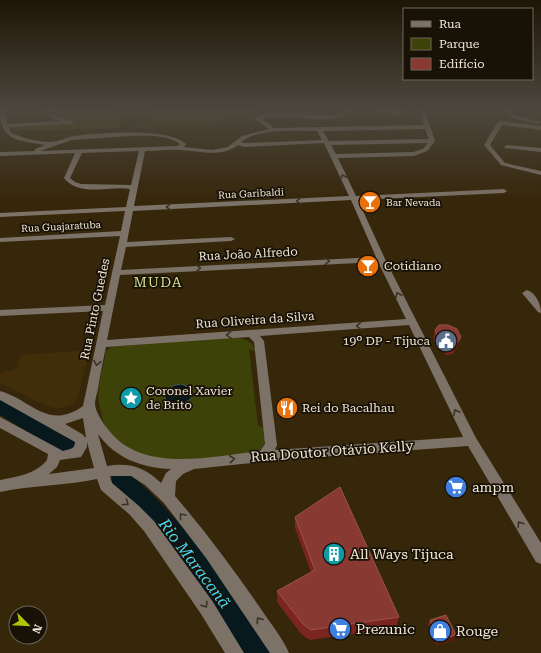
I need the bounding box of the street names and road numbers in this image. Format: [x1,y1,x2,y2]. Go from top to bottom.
street label: Rua Garibaldi [218,186,284,201]
street label: Rua Guajaratuba [21,219,102,234]
street label: Rua João Alfredo [198,244,298,264]
street label: Rua Pinto Guedes [77,257,113,361]
street label: Rua Oliveira da Silva [195,309,315,331]
street label: Rua Doutor Otávio Kelly [250,437,415,465]

